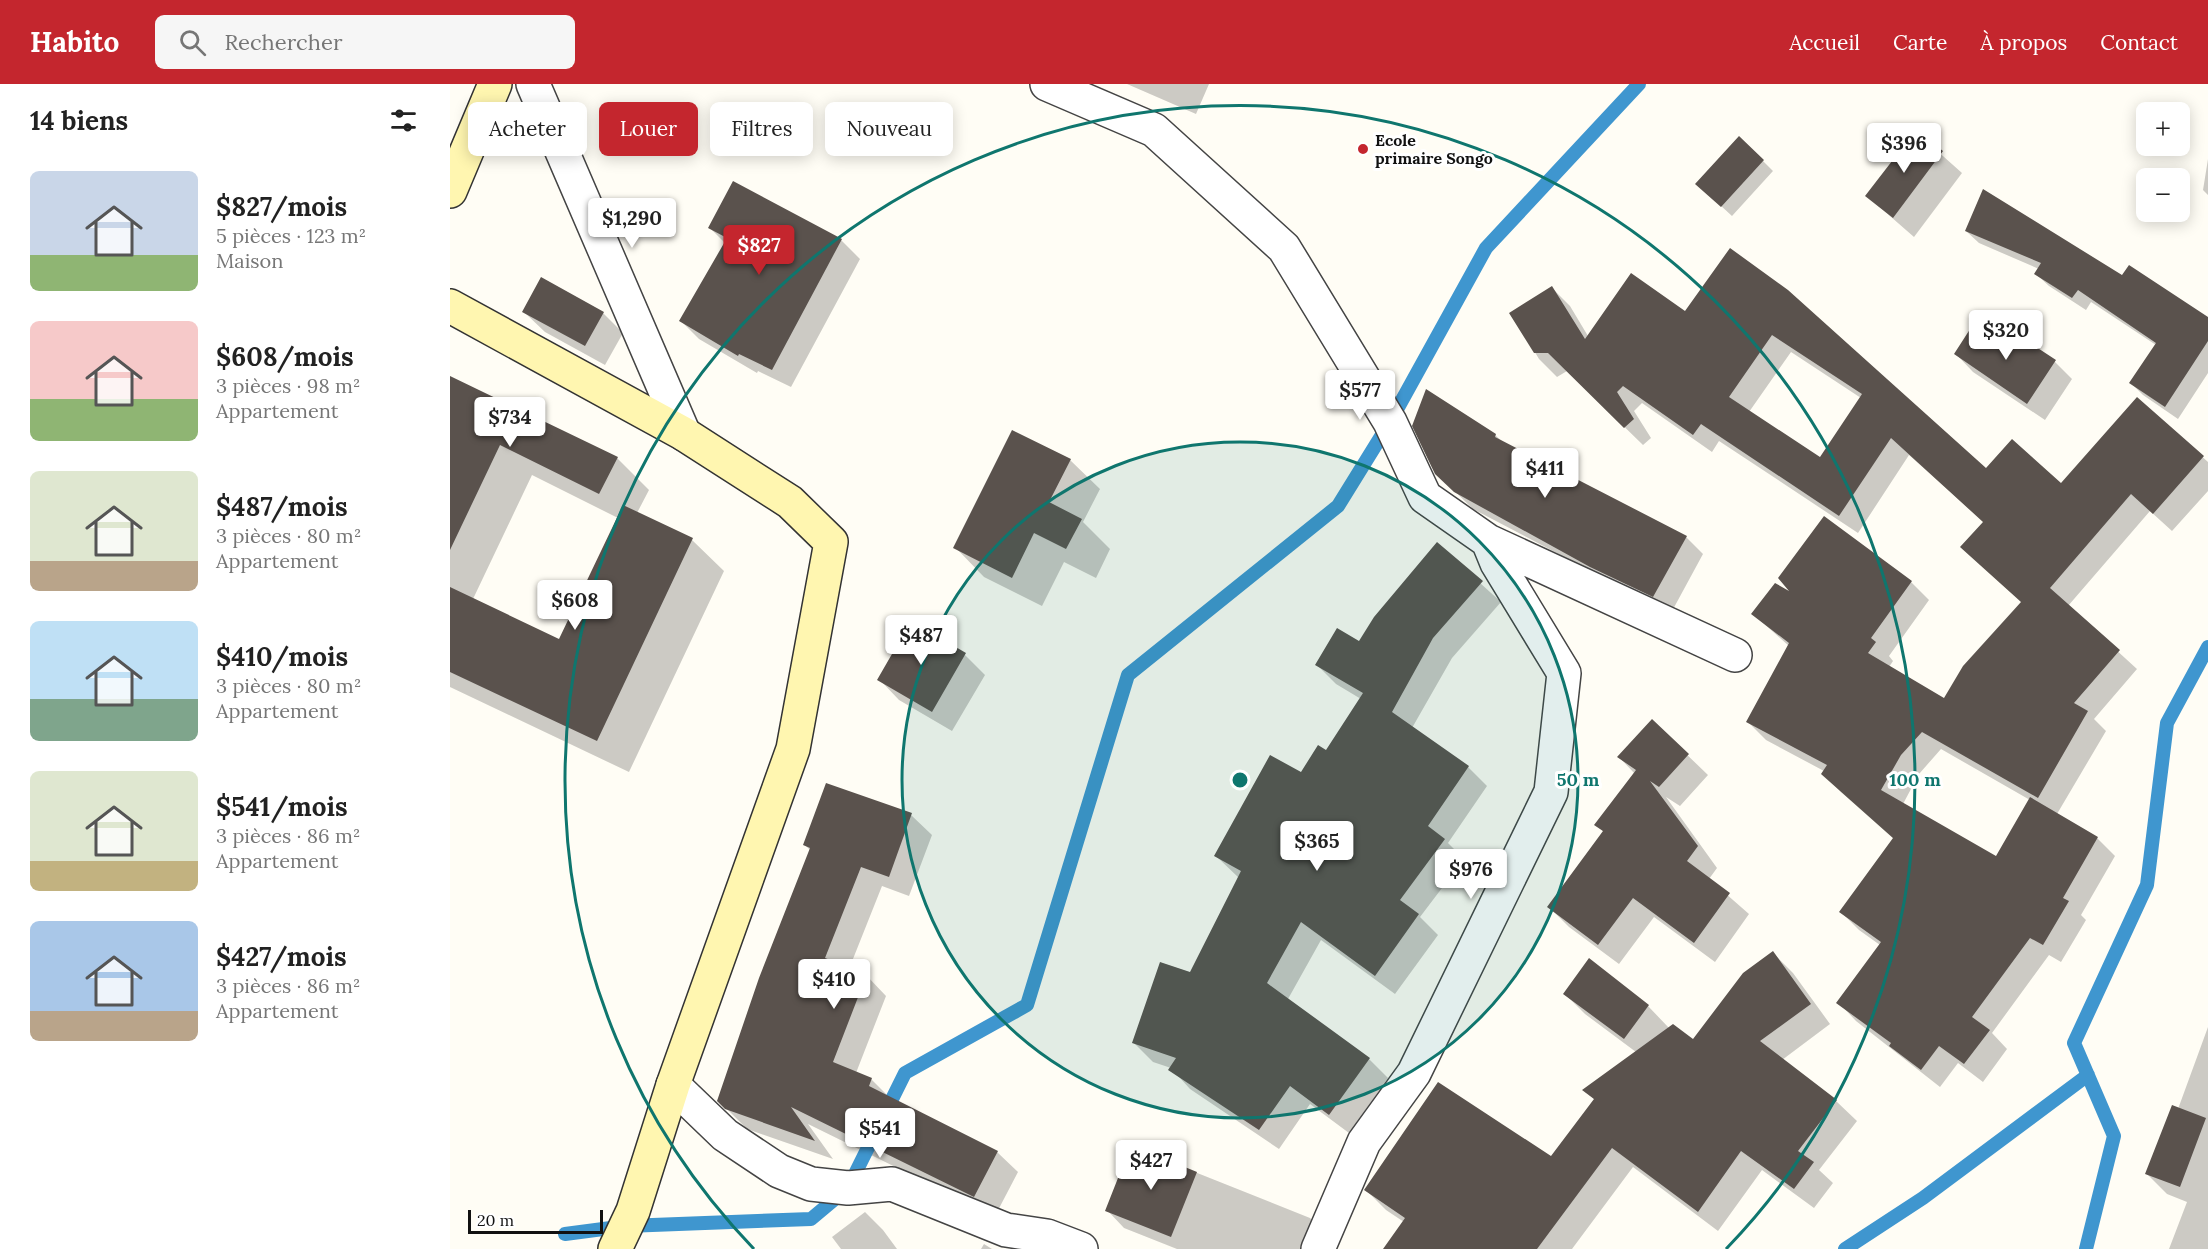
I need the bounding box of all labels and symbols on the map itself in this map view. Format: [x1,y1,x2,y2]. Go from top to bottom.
pin: $396 [1868,123,1940,174]
place label: Ecole primaire Songo [1375,130,1493,168]
marker: Ecole primaire Songo [1356,142,1370,156]
pin: $1,290 [583,198,681,249]
pin: $827 [723,225,795,276]
pin: $320 [1970,310,2042,361]
pin: $577 [1324,370,1396,421]
pin: $734 [474,397,546,448]
pin: $411 [1509,448,1581,499]
pin: $608 [539,580,611,631]
pin: $487 [885,615,957,666]
text: 50 m [1557,768,1600,791]
text: 100 m [1889,768,1941,791]
centre of rings [1230,770,1250,790]
pin: $365 [1281,821,1353,872]
pin: $976 [1435,849,1507,900]
pin: $410 [798,959,870,1010]
pin: $541 [844,1108,916,1159]
pin: $427 [1115,1140,1187,1191]
scale bar [468,1207,603,1234]

